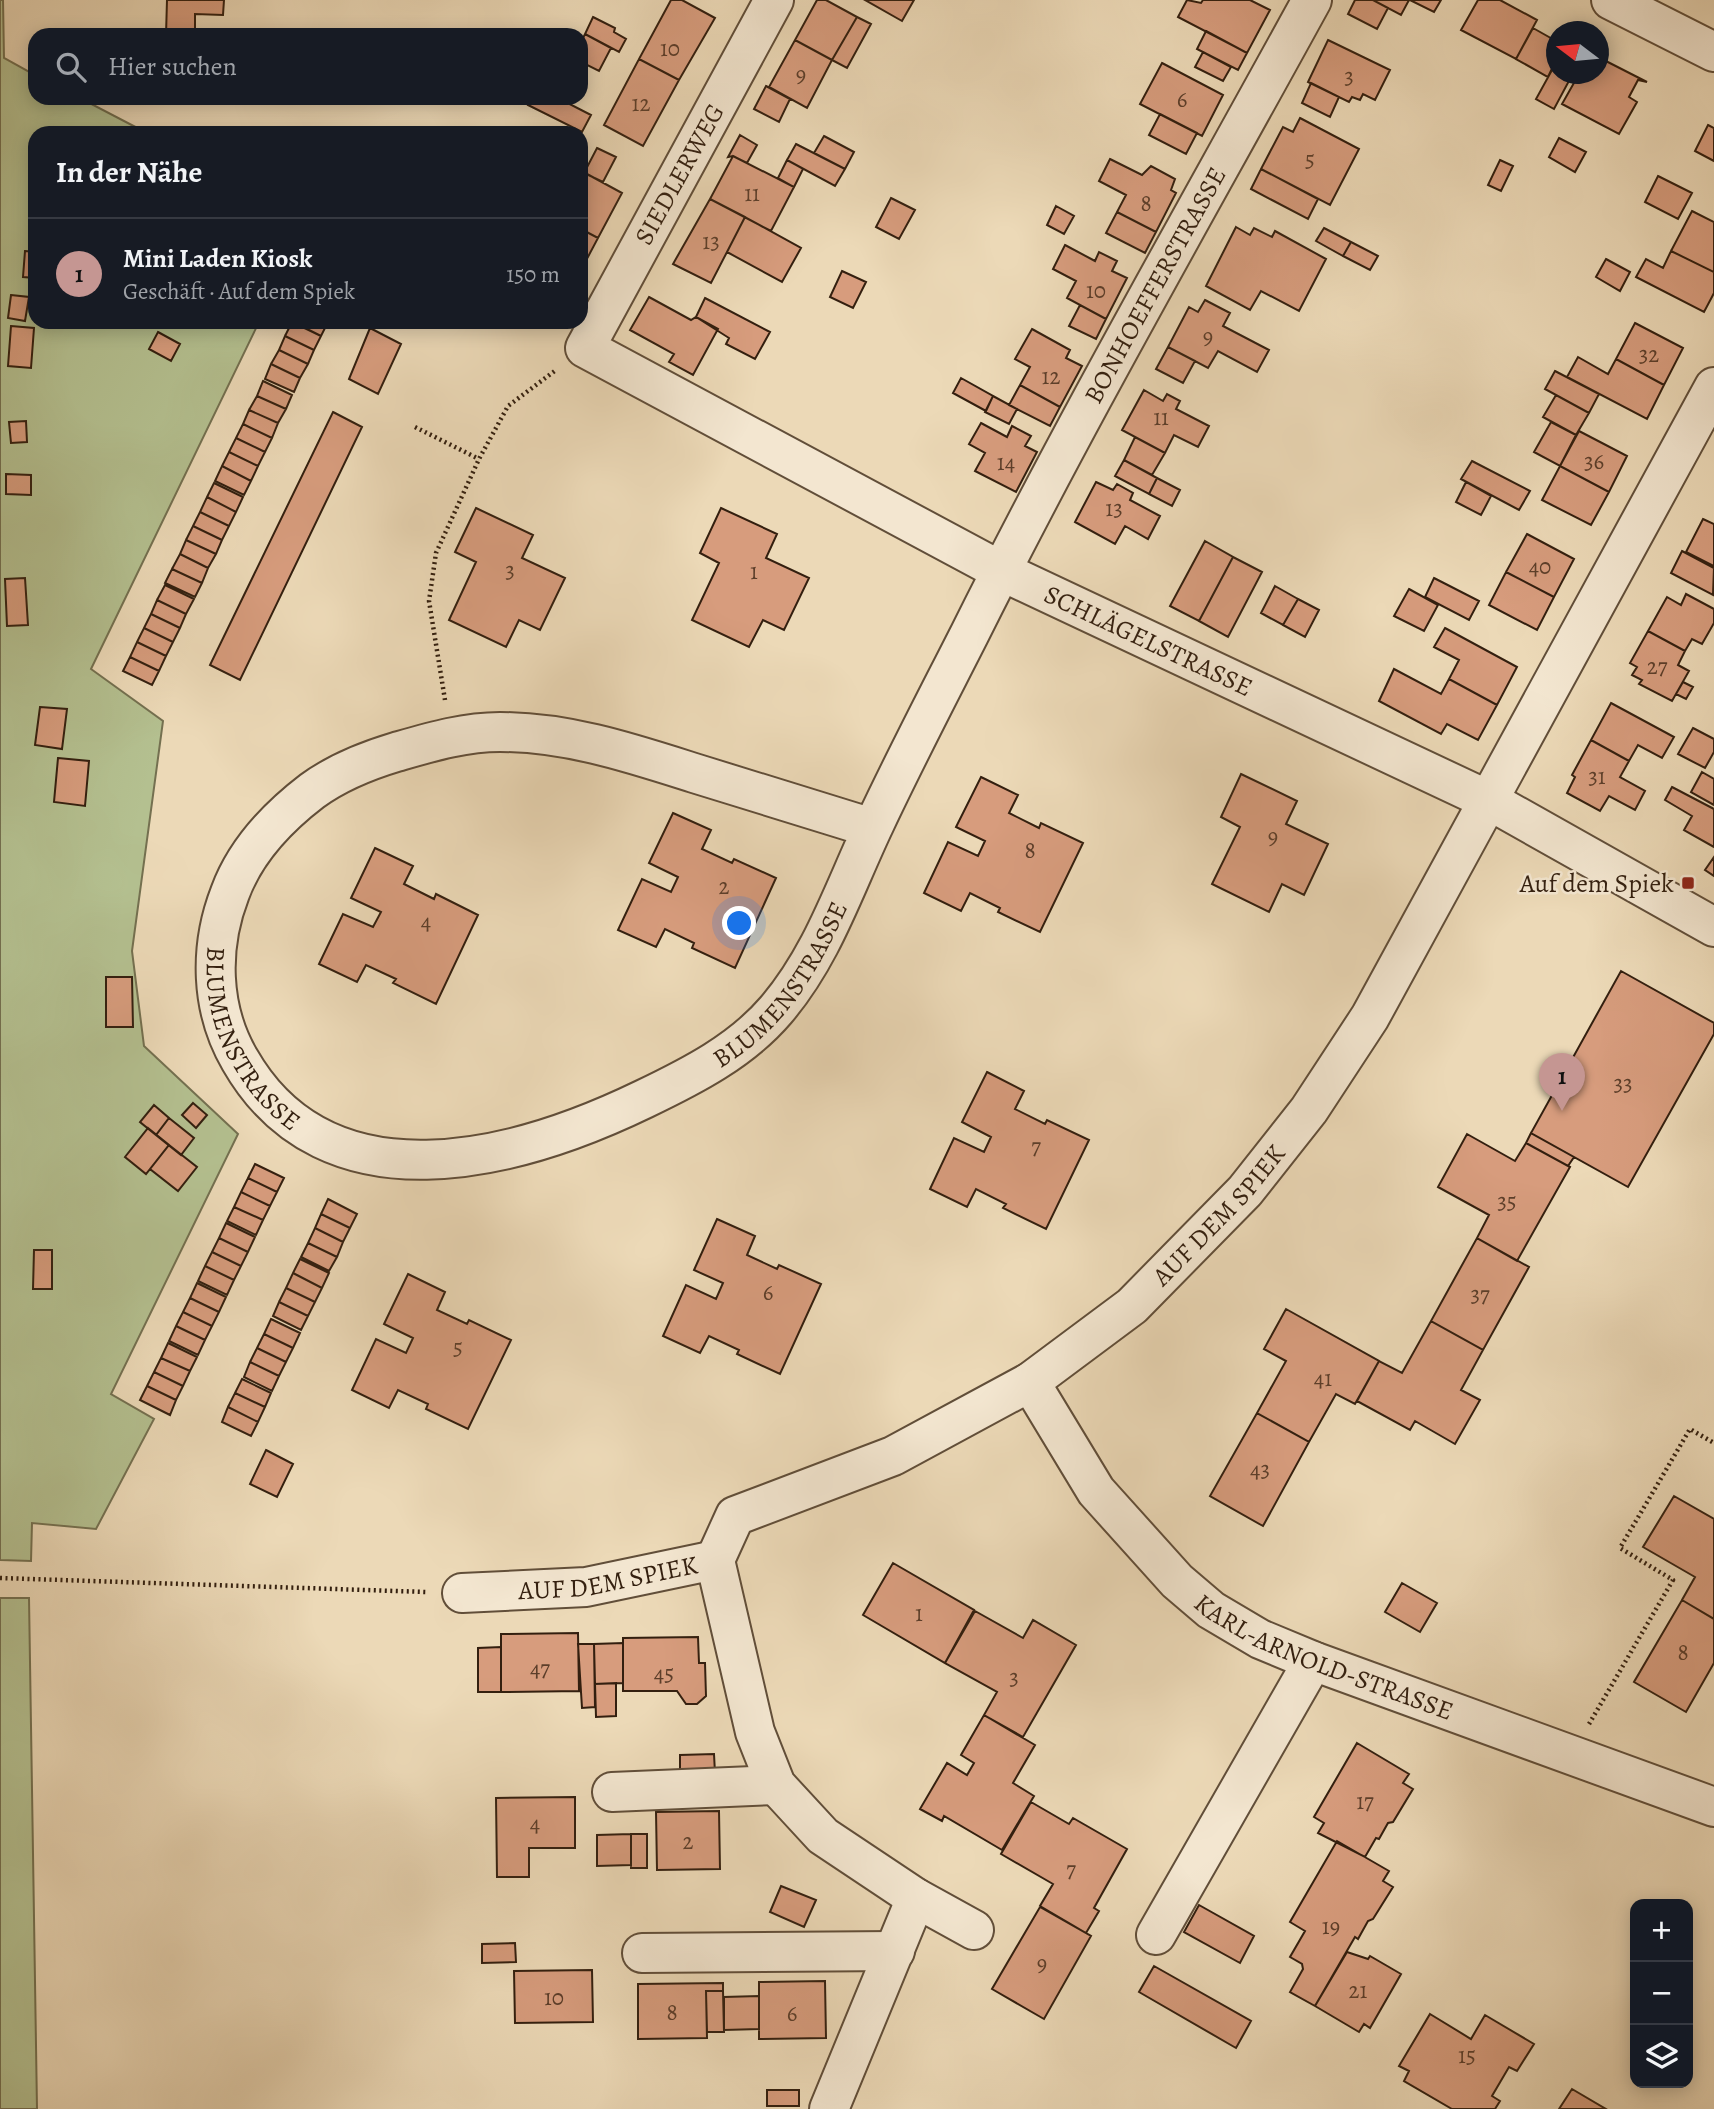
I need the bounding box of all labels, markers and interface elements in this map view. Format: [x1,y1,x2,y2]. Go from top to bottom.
north arrow [1546,21,1609,84]
search box [28,28,588,105]
house number: 10 [660,33,680,64]
icon: search [52,48,90,86]
text: Hier suchen [108,49,237,84]
house number: 9 [796,59,806,90]
house number: 3 [1344,61,1354,92]
house number: 6 [1177,84,1187,115]
house number: 12 [632,88,650,119]
street label: SIEDLERWEG [626,97,733,251]
house number: 5 [1305,144,1315,175]
text: In der Nähe [56,152,202,192]
street label: BONHOEFFERSTRASSE [1076,161,1234,410]
house number: 11 [744,178,760,209]
house number: 8 [1140,188,1152,219]
house number: 13 [702,226,720,257]
text: Mini Laden Kiosk [123,241,313,276]
text: 1 [75,259,83,290]
text: 150 m [506,259,560,290]
house number: 10 [1086,275,1106,306]
text: Geschäft · Auf dem Spiek [123,276,355,307]
house number: 9 [1203,321,1213,352]
house number: 32 [1639,339,1659,370]
house number: 12 [1042,361,1060,392]
house number: 11 [1153,402,1169,433]
house number: 36 [1584,446,1604,477]
house number: 14 [997,447,1015,478]
house number: 13 [1105,493,1123,524]
house number: 40 [1529,551,1551,582]
house number: 3 [505,555,515,586]
house number: 1 [750,556,758,587]
street label: SCHLÄGELSTRASSE [1038,577,1258,705]
house number: 27 [1647,651,1668,682]
house number: 31 [1588,761,1606,792]
house number: 9 [1268,821,1278,852]
house number: 8 [1024,835,1036,866]
place label: Auf dem Spiek [1519,866,1674,901]
house number: 2 [719,871,730,902]
marker: Auf dem Spiek [1680,875,1696,891]
street label: BLUMENSTRASSE [706,896,856,1076]
house number: 4 [421,906,431,937]
your location [722,906,756,940]
street label: BLUMENSTRASSE [198,945,308,1139]
pin: 1 [1539,1053,1585,1111]
house number: 33 [1613,1068,1633,1099]
house number: 7 [1031,1131,1041,1162]
street label: AUF DEM SPIEK [1144,1137,1294,1294]
house number: 35 [1497,1186,1517,1217]
house number: 6 [763,1277,773,1308]
house number: 37 [1470,1279,1490,1310]
house number: 5 [453,1332,463,1363]
house number: 41 [1314,1363,1332,1394]
house number: 43 [1250,1454,1270,1485]
street label: AUF DEM SPIEK [517,1547,701,1608]
street label: KARL-ARNOLD-STRASSE [1186,1586,1458,1729]
house number: 1 [915,1598,923,1629]
house number: 8 [1677,1637,1689,1668]
house number: 47 [530,1653,550,1684]
house number: 45 [654,1658,674,1689]
house number: 3 [1009,1662,1019,1693]
house number: 17 [1356,1786,1374,1817]
house number: 4 [530,1808,540,1839]
house number: 2 [683,1826,694,1857]
house number: 7 [1066,1854,1076,1885]
map controls [1630,1899,1693,2088]
button: + [1630,1899,1693,1962]
house number: 19 [1322,1911,1340,1942]
house number: 9 [1037,1948,1047,1979]
button: − [1630,1962,1693,2025]
house number: 21 [1349,1975,1368,2006]
house number: 10 [544,1982,564,2013]
house number: 8 [666,1997,678,2028]
house number: 6 [787,1998,797,2029]
button: layers [1630,2025,1693,2088]
house number: 15 [1458,2040,1476,2071]

